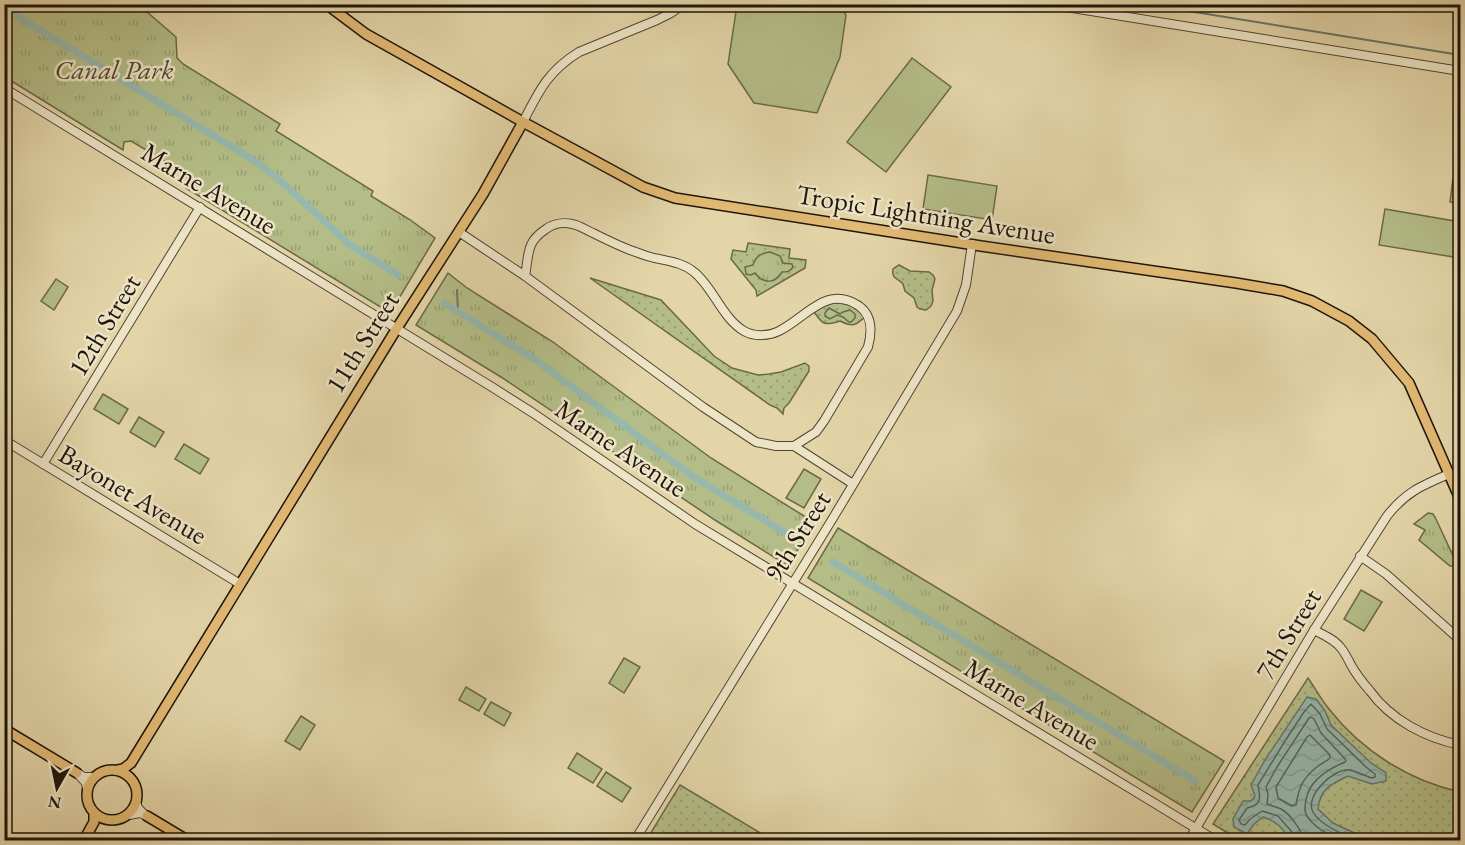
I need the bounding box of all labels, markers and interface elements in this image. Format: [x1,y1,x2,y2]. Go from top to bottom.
park label: Canal Park [54,52,174,87]
street label: Marne Avenue [135,134,283,242]
street label: Tropic Lightning Avenue [794,176,1058,252]
street label: 12th Street [60,267,148,382]
street label: 11th Street [317,284,407,399]
street label: Marne Avenue [549,391,693,505]
street label: Bayonet Avenue [52,436,214,552]
street label: 9th Street [756,484,839,588]
street label: 7th Street [1247,582,1329,686]
street label: Marne Avenue [958,650,1106,758]
north arrow [27,758,87,818]
text: N [47,791,63,814]

